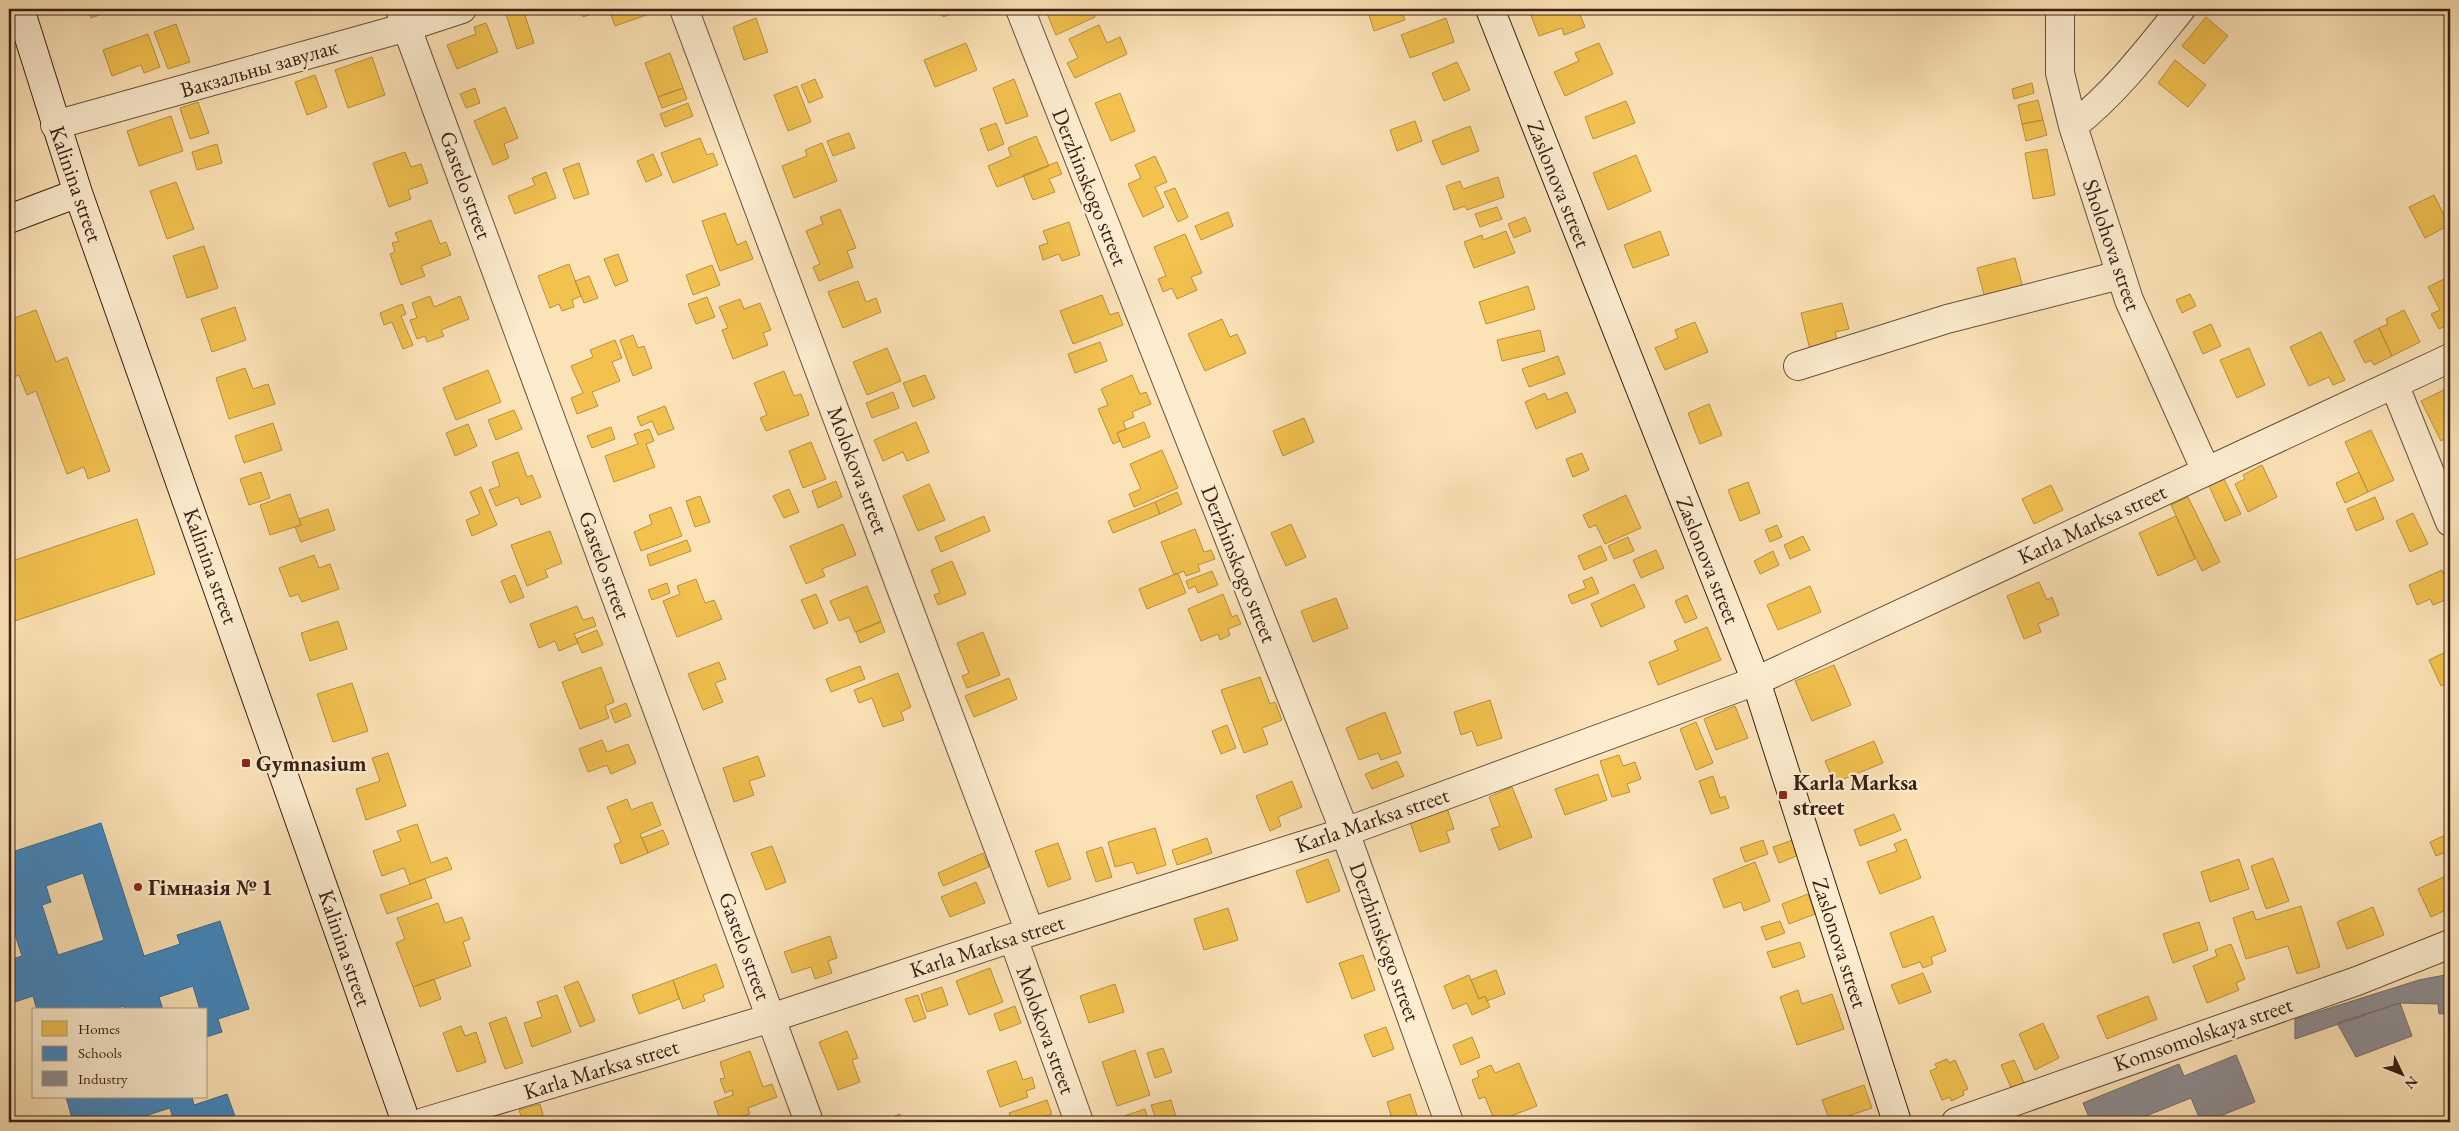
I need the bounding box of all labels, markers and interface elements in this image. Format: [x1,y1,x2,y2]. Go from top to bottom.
street label: Вакзальны завулак [177,31,342,104]
street label: Derzhinskogo street [1045,104,1135,270]
street label: Zaslonova street [1520,116,1598,252]
street label: Kalinina street [43,122,110,246]
street label: Gastelo street [433,127,499,243]
street label: Sholohova street [2076,175,2148,315]
street label: Molokova street [820,402,896,538]
street label: Karla Marksa street [2013,477,2171,571]
street label: Derzhinskogo street [1194,481,1284,647]
street label: Zaslonova street [1669,492,1747,628]
street label: Kalinina street [177,504,245,628]
street label: Gastelo street [572,507,638,623]
place label: Gymnasium [256,749,367,778]
marker: Gymnasium [240,757,252,769]
place label: Karla Marksa street [1793,768,1918,822]
street label: Karla Marksa street [1291,780,1453,860]
marker: Karla Marksa street [1777,789,1789,801]
street label: Derzhinskogo street [1343,858,1427,1026]
place label: Гімназія № 1 [148,873,273,902]
street label: Zaslonova street [1805,874,1875,1012]
marker: Гімназія № 1 [132,881,144,893]
street label: Kalinina street [312,886,379,1010]
street label: Gastelo street [712,888,778,1004]
street label: Karla Marksa street [906,907,1068,985]
street label: Molokova street [1009,962,1083,1098]
street label: Komsomolskaya street [2110,990,2297,1078]
legend [32,1008,208,1098]
text: Homes [78,1019,120,1038]
street label: Karla Marksa street [520,1032,682,1106]
text: Schools [78,1043,122,1062]
north arrow [2376,1048,2426,1098]
text: Industry [78,1069,128,1088]
text: N [2401,1073,2422,1094]

